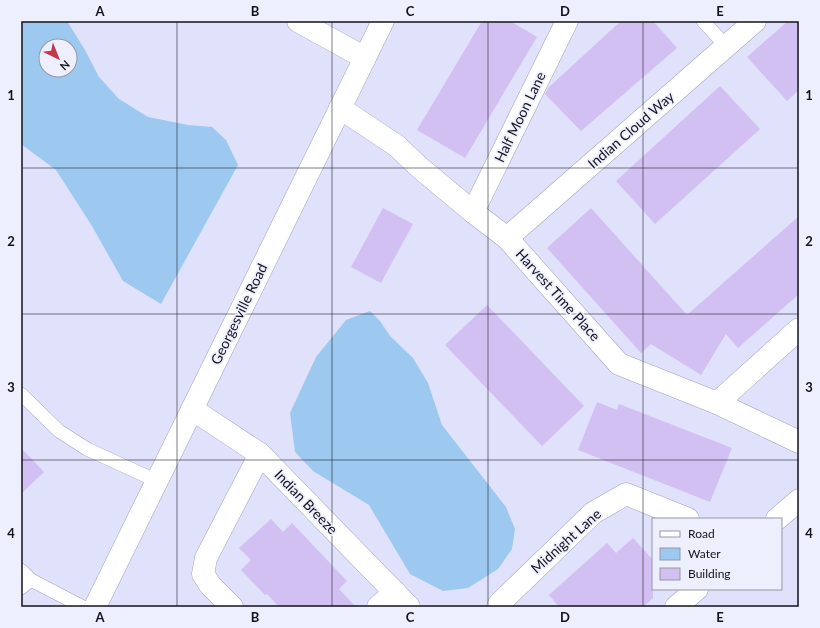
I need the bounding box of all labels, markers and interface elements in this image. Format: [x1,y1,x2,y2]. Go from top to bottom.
text: A [94,3,105,19]
text: B [251,3,260,19]
text: C [406,3,415,19]
text: D [560,3,570,19]
text: E [716,3,724,19]
north arrow [38,38,78,78]
text: N [58,58,73,73]
street label: Half Moon Lane [490,69,549,165]
text: 1 [7,87,15,103]
street label: Indian Cloud Way [584,87,678,172]
text: 1 [805,87,813,103]
text: 2 [7,233,15,249]
text: 2 [805,233,813,249]
street label: Harvest Time Place [513,245,604,344]
street label: Georgesville Road [207,261,270,367]
text: 3 [7,379,15,395]
text: 3 [805,379,813,395]
street label: Indian Breeze [271,466,341,538]
street label: Midnight Lane [527,505,604,576]
legend [652,518,782,590]
text: 4 [7,525,15,541]
text: 4 [805,525,813,541]
text: Road [688,526,715,541]
text: Water [688,546,721,561]
text: Building [688,566,731,581]
text: A [94,609,105,625]
text: B [251,609,260,625]
text: C [406,609,415,625]
text: D [560,609,570,625]
text: E [716,609,724,625]

